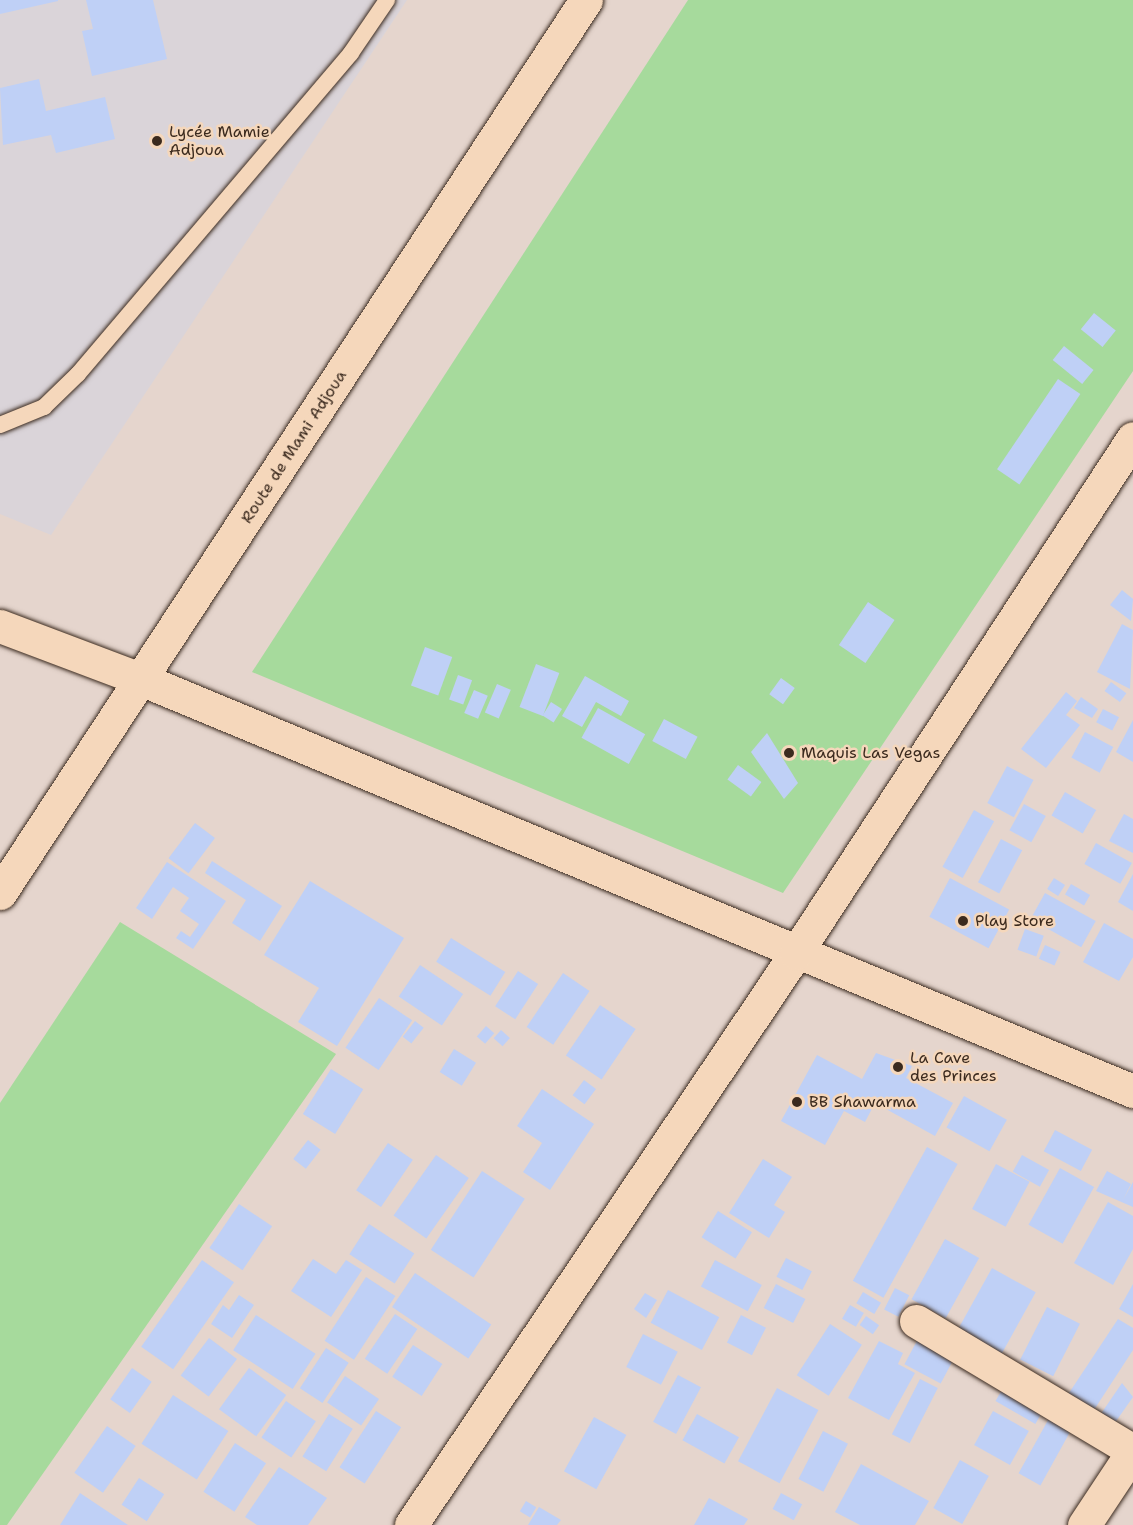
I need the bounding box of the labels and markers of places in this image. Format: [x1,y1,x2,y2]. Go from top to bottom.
place label: Lycée Mamie Adjoua [169,122,270,160]
marker: Lycée Mamie Adjoua [150,134,164,148]
place label: Maquis Las Vegas [801,743,940,763]
marker: Maquis Las Vegas [782,746,796,760]
place label: Play Store [975,911,1054,931]
marker: Play Store [956,914,970,928]
place label: La Cave des Princes [910,1048,997,1086]
marker: La Cave des Princes [891,1060,905,1074]
place label: BB Shawarma [809,1092,916,1112]
marker: BB Shawarma [790,1095,804,1109]

